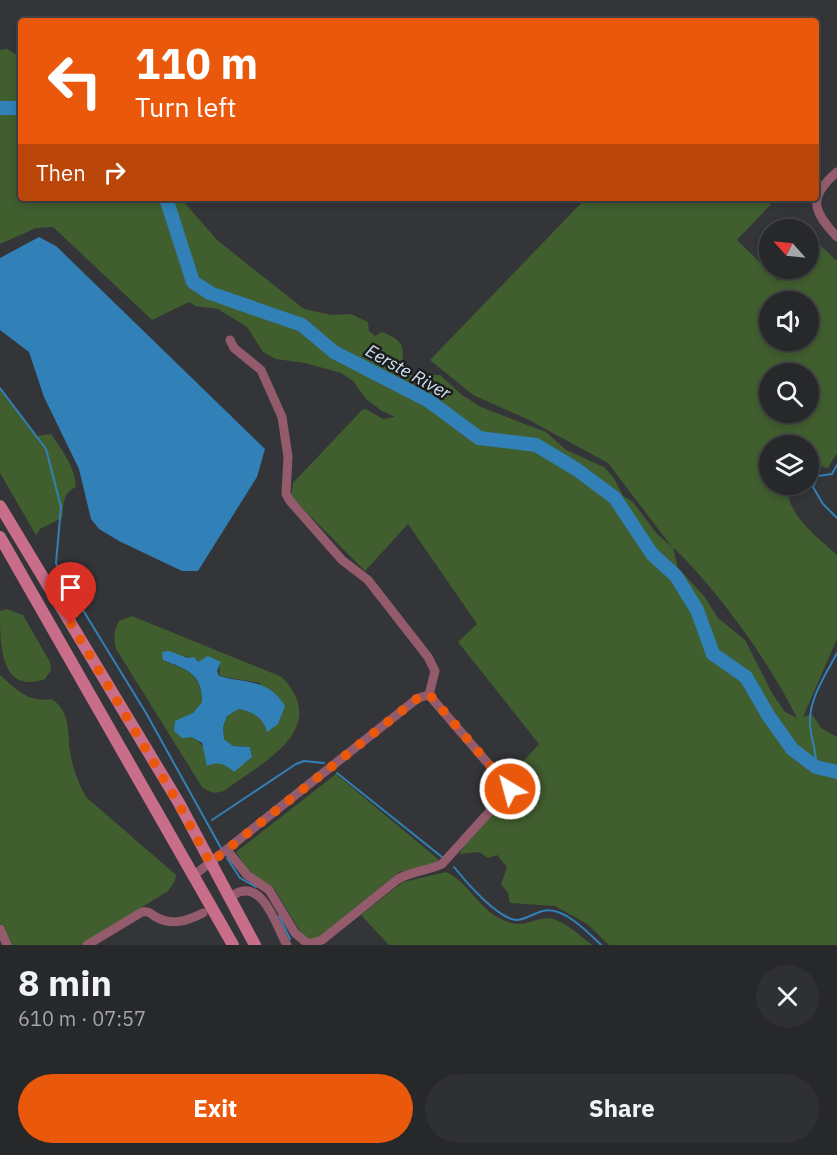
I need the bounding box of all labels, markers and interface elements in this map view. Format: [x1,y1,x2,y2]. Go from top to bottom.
text: 110 m [135,36,258,91]
icon: left [36,42,114,120]
text: Turn left [135,89,236,124]
icon: right [98,156,131,189]
text: Then [36,158,86,187]
north arrow [759,219,819,279]
map controls [759,219,819,495]
button: sound [759,291,819,351]
water label: Eerste River [362,339,455,404]
button: search [759,363,819,423]
button: layers [759,435,819,495]
pin [45,562,96,624]
icon: arrive [54,571,87,604]
position arrow [478,757,542,821]
text: 8 min [18,959,112,1006]
button: close [756,965,819,1028]
text: 610 m · 07:57 [18,1005,146,1032]
button: Exit [18,1074,413,1143]
button: Share [425,1074,819,1143]

